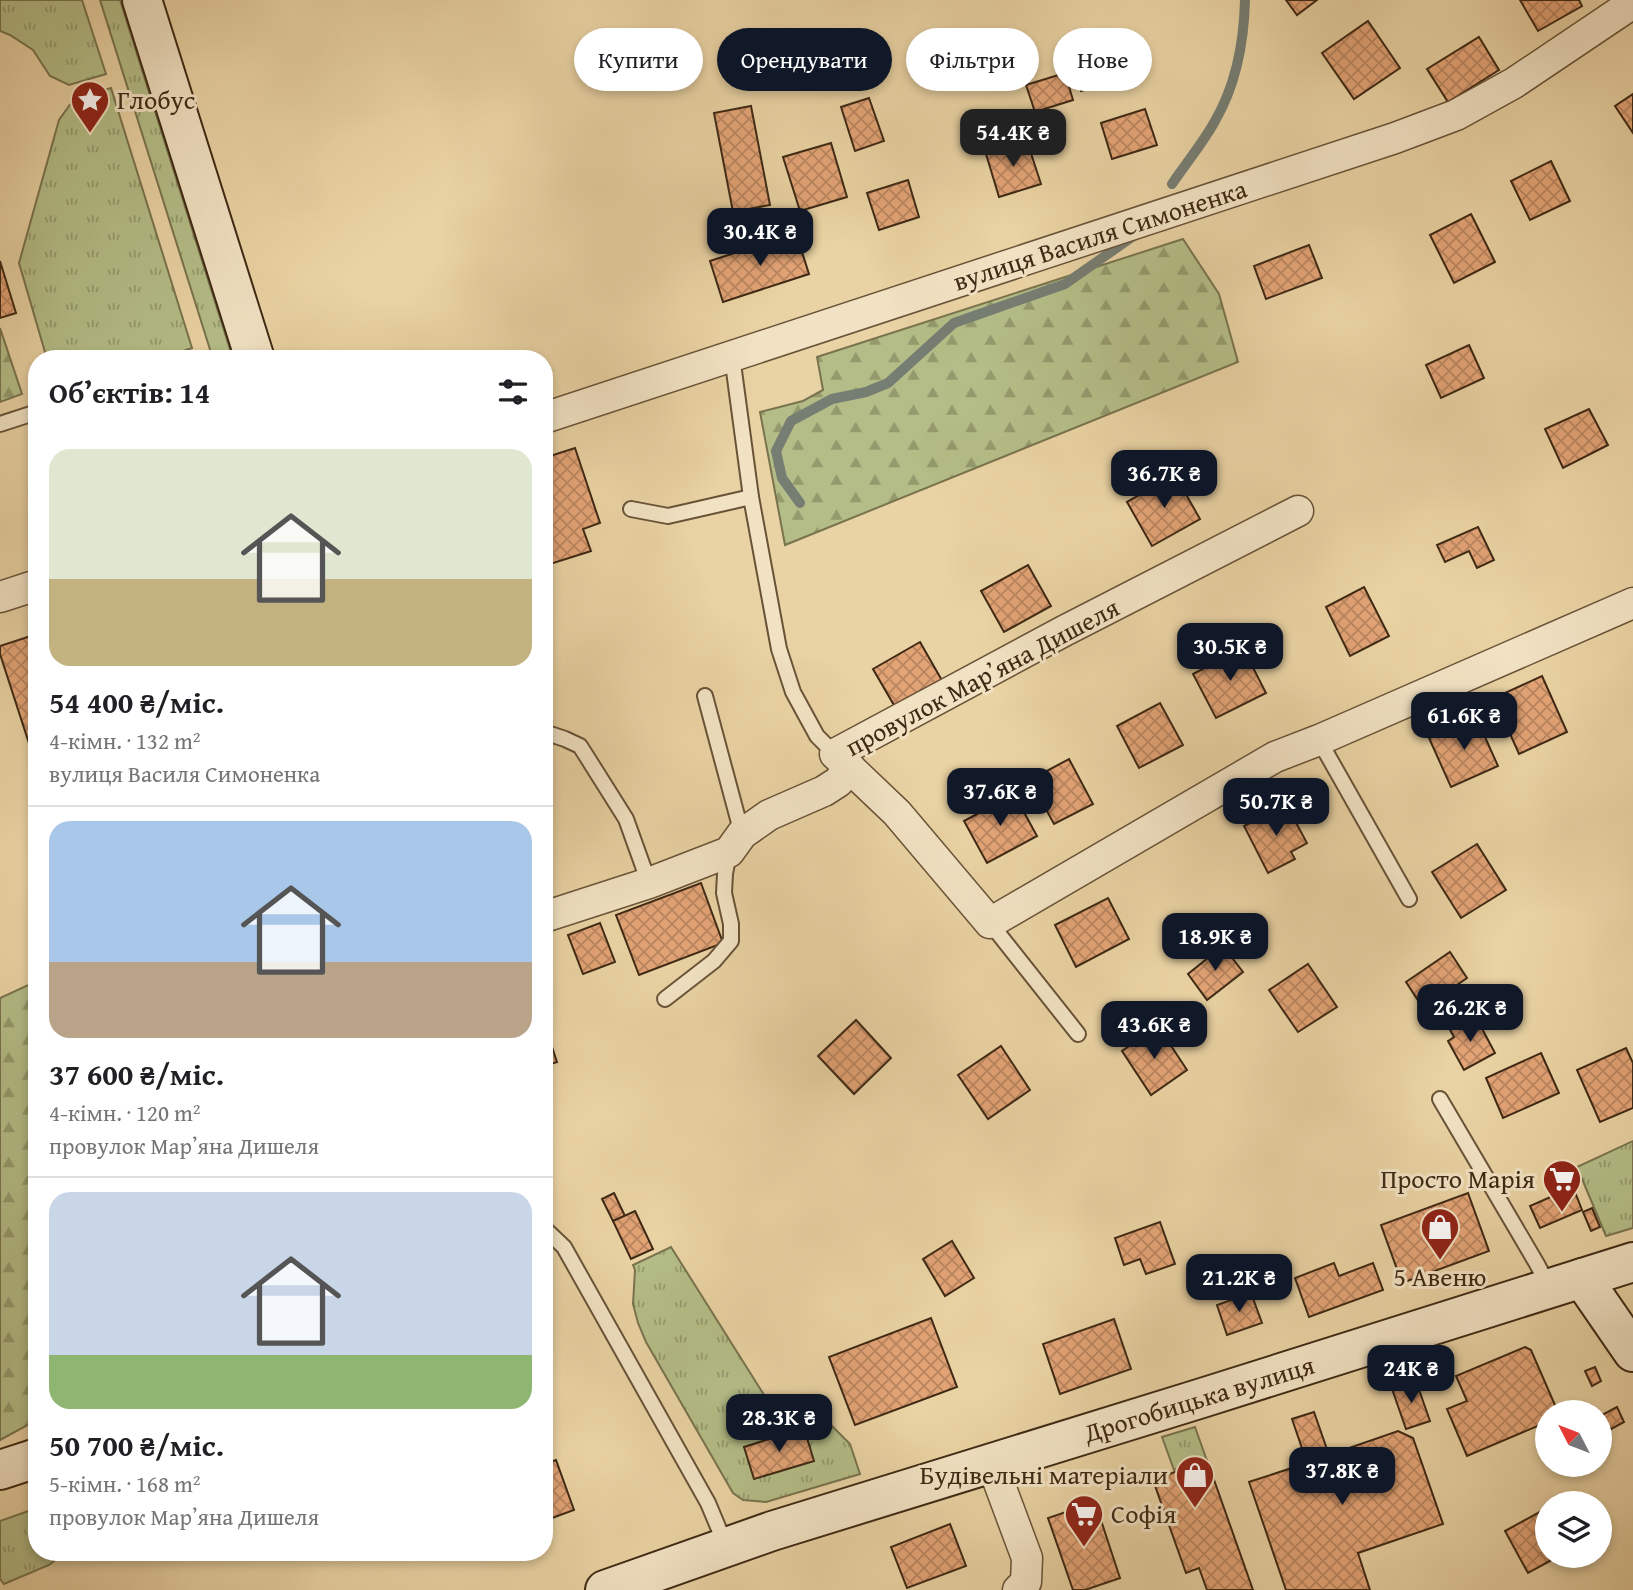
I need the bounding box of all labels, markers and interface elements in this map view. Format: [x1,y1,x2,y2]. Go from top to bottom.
chip: Купити [574,28,703,91]
chip: Орендувати [717,28,892,91]
chip: Фільтри [906,28,1039,91]
chip: Нове [1053,28,1152,91]
place icon: Глобус [69,79,111,134]
place label: Глобус [117,80,195,119]
pin: 54.4K ₴ [948,110,1078,169]
text: 54.4K ₴ [976,115,1050,148]
street label: вулиця Василя Симоненка [948,168,1252,300]
pin: 30.4K ₴ [695,208,825,268]
text: 30.4K ₴ [723,214,797,247]
text: Об’єктів: 14 [49,370,210,414]
icon: filters [494,373,532,411]
pin: 36.7K ₴ [1099,450,1229,510]
text: 36.7K ₴ [1127,456,1201,489]
icon: home [228,495,354,621]
street label: провулок Марʼяна Дишеля [838,588,1126,765]
pin: 30.5K ₴ [1165,624,1295,683]
text: 30.5K ₴ [1193,629,1267,662]
text: 54 400 ₴/міс. [49,680,224,724]
pin: 61.6K ₴ [1399,692,1529,752]
text: 61.6K ₴ [1427,698,1501,731]
text: 4-кімн. · 132 m² [49,724,201,757]
text: вулиця Василя Симоненка [49,757,320,790]
pin: 37.6K ₴ [935,768,1065,828]
text: 37.6K ₴ [963,774,1037,807]
pin: 50.7K ₴ [1211,778,1341,838]
text: 50.7K ₴ [1239,784,1313,817]
icon: home [228,867,354,993]
pin: 18.9K ₴ [1150,914,1280,973]
text: 18.9K ₴ [1178,919,1252,952]
pin: 26.2K ₴ [1405,984,1535,1044]
text: 26.2K ₴ [1433,990,1507,1023]
pin: 43.6K ₴ [1089,1002,1219,1061]
text: 43.6K ₴ [1117,1007,1191,1040]
text: 37 600 ₴/міс. [49,1052,224,1096]
text: 4-кімн. · 120 m² [49,1096,201,1129]
text: провулок Марʼяна Дишеля [49,1129,319,1162]
supermarket icon: Просто Марія [1541,1158,1583,1213]
place label: Просто Марія [1381,1159,1535,1198]
shop icon: 5 Авеню [1419,1206,1461,1261]
icon: home [228,1238,354,1364]
pin: 21.2K ₴ [1174,1254,1304,1314]
place label: 5 Авеню [1394,1257,1486,1296]
text: 21.2K ₴ [1202,1260,1276,1293]
street label: Дрогобицька вулиця [1078,1345,1319,1452]
pin: 24K ₴ [1362,1346,1460,1405]
text: 24K ₴ [1383,1351,1439,1384]
pin: 28.3K ₴ [714,1394,844,1454]
text: 28.3K ₴ [742,1400,816,1433]
north arrow [1535,1400,1612,1477]
map controls [1535,1400,1612,1568]
text: 50 700 ₴/міс. [49,1423,224,1467]
pin: 37.8K ₴ [1277,1448,1407,1507]
text: 37.8K ₴ [1305,1453,1379,1486]
shop icon: Будівельні матеріали [1174,1454,1216,1509]
place label: Будівельні матеріали [920,1455,1168,1494]
text: 5-кімн. · 168 m² [49,1467,201,1500]
button: layers [1535,1491,1612,1568]
supermarket icon: Софія [1063,1493,1105,1548]
place label: Софія [1111,1494,1176,1533]
text: провулок Марʼяна Дишеля [49,1500,319,1533]

